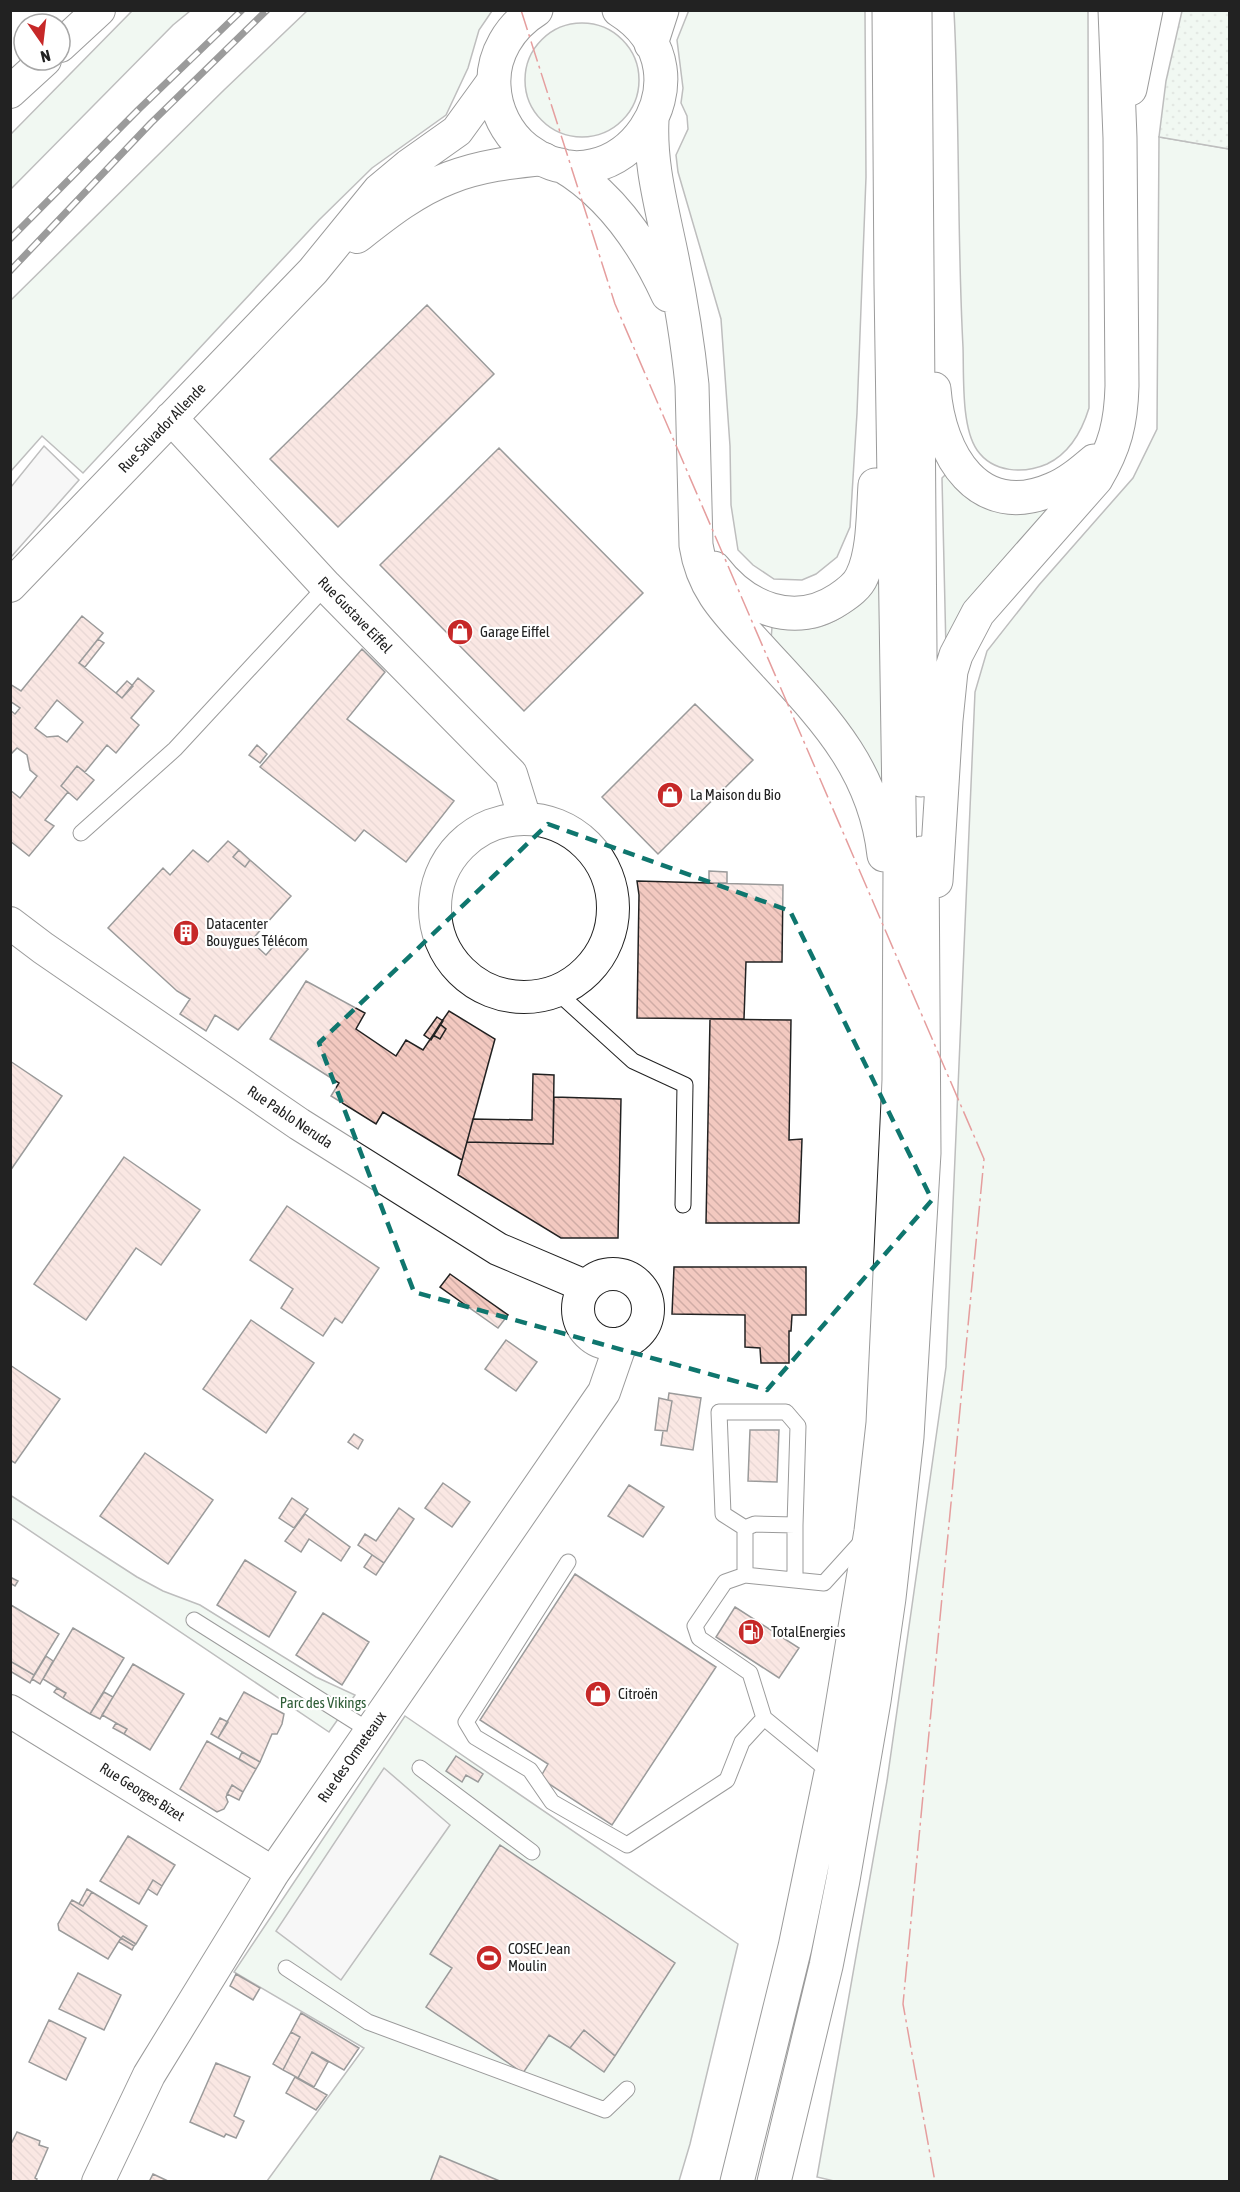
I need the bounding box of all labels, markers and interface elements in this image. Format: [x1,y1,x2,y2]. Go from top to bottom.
north arrow [12,12,72,72]
text: N [39,47,52,66]
street label: Rue Salvador Allende [115,379,209,476]
street label: Rue Gustave Eiffel [315,573,396,656]
shop icon: Garage Eiffel [445,617,475,647]
place label: Garage Eiffel [480,623,550,640]
shop icon: La Maison du Bio [655,780,685,810]
place label: La Maison du Bio [690,786,781,803]
place label: Datacenter Bouygues Télécom [206,915,308,949]
building icon: Datacenter Bouygues Télécom [171,918,201,948]
street label: Rue Pablo Neruda [244,1082,336,1151]
fuel station icon: TotalEnergies [736,1617,766,1647]
place label: TotalEnergies [771,1623,845,1640]
shop icon: Citroën [583,1679,613,1709]
place label: Citroën [618,1685,658,1702]
park label: Parc des Vikings [280,1694,366,1711]
street label: Rue des Ormeteaux [314,1708,389,1805]
street label: Rue Georges Bizet [97,1759,188,1824]
place label: COSEC Jean Moulin [508,1940,571,1974]
sports icon: COSEC Jean Moulin [474,1943,504,1973]

